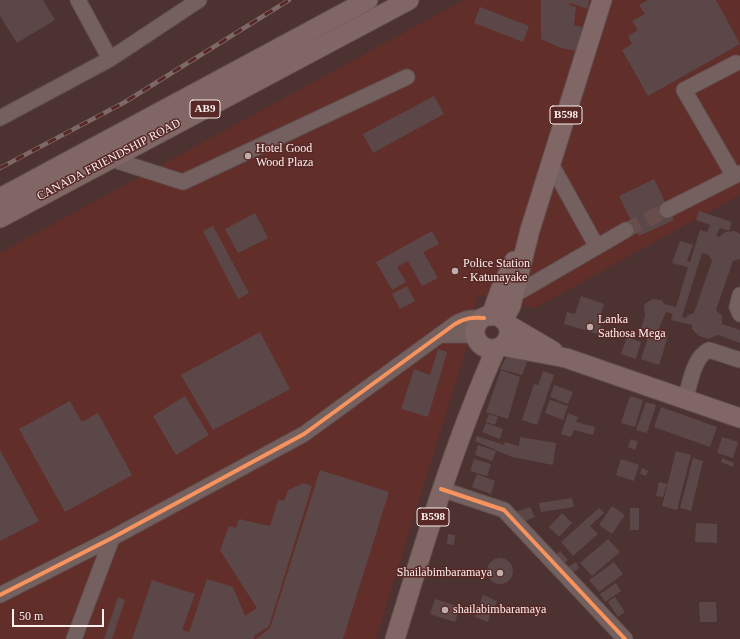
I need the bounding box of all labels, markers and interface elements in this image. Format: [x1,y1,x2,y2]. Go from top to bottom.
road number: AB9 [190,100,220,118]
road number: B598 [550,106,582,124]
street label: CANADA FRIENDSHIP ROAD [35,116,183,204]
place label: Hotel Good Wood Plaza [256,142,313,170]
marker: Hotel Good Wood Plaza [243,151,253,161]
place label: Police Station - Katunayake [463,257,530,285]
marker: Police Station - Katunayake [450,266,460,276]
place label: Lanka Sathosa Mega [598,313,666,341]
marker: Lanka Sathosa Mega [585,322,595,332]
road number: B598 [417,508,449,526]
place label: Shailabimbaramaya [397,566,492,580]
marker: Shailabimbaramaya [495,568,505,578]
scale bar [14,601,106,627]
place label: shailabimbaramaya [453,603,546,617]
marker: shailabimbaramaya [440,605,450,615]
text: 50 m [19,609,43,623]

